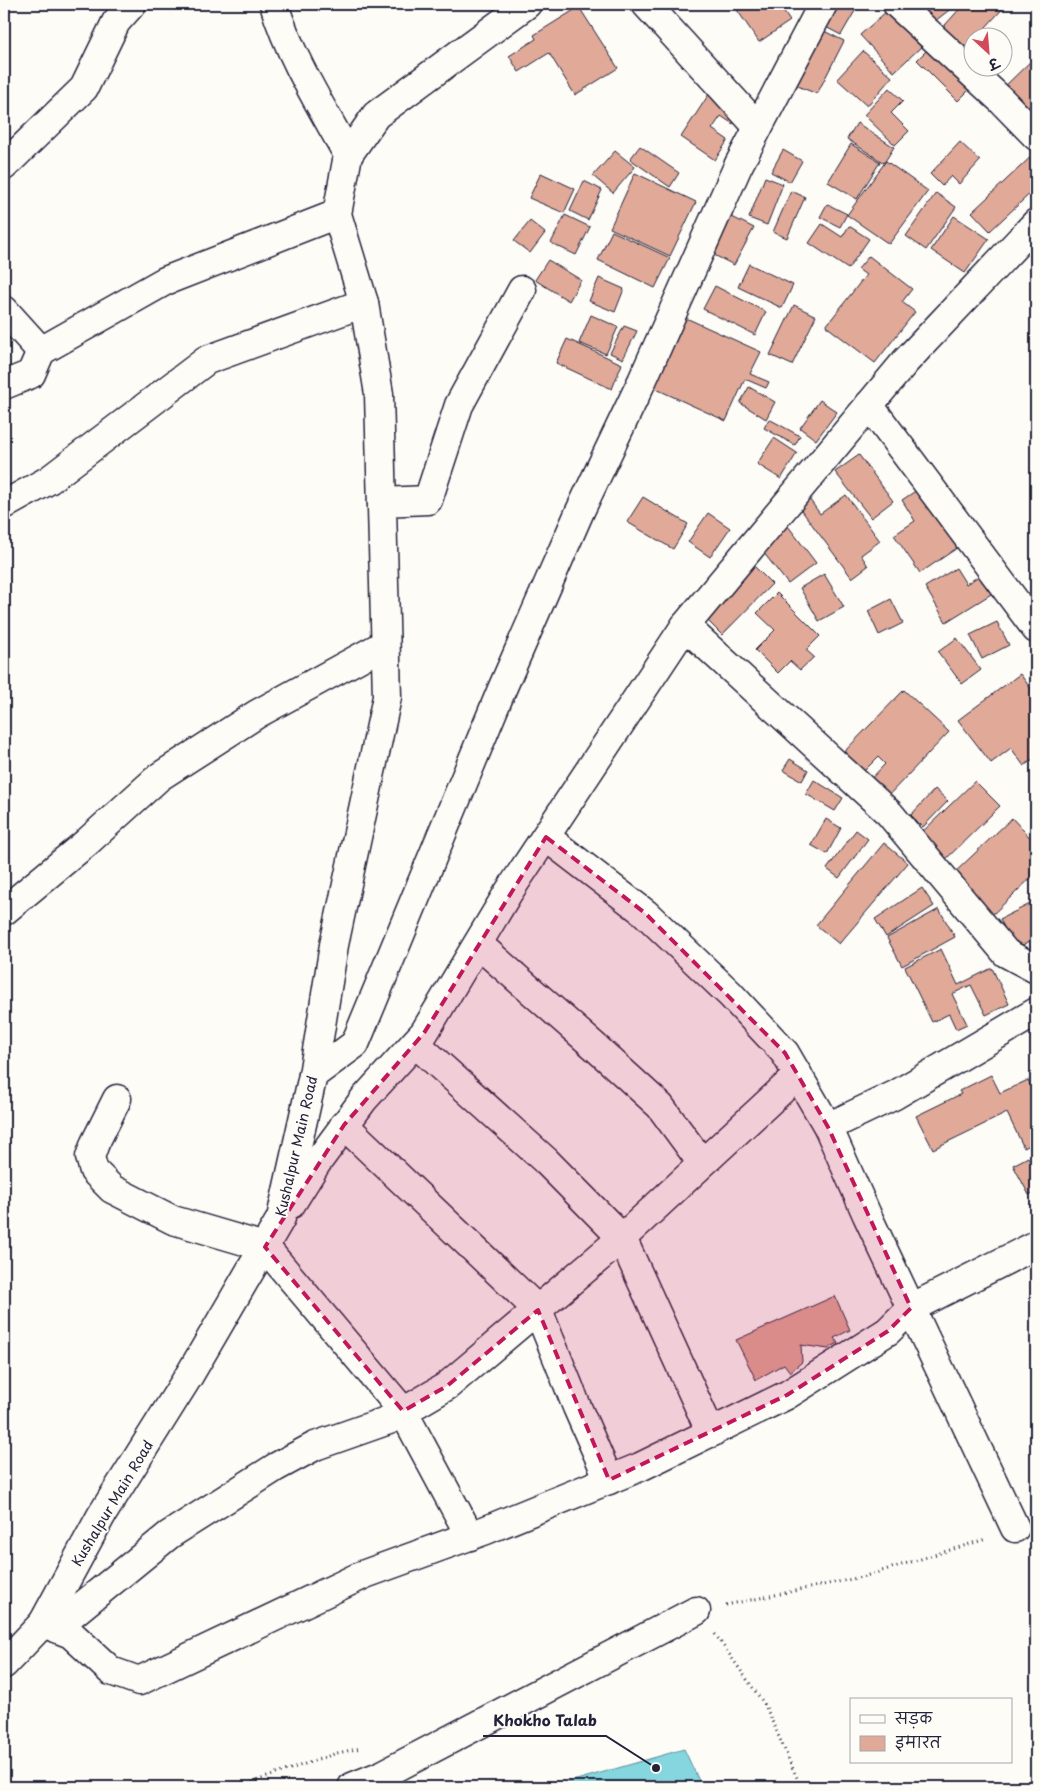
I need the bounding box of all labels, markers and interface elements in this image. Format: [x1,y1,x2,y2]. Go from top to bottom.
north arrow [962,28,1012,78]
text: उ [984,52,1005,76]
street label: Kushalpur Main Road [270,1074,322,1218]
street label: Kushalpur Main Road [66,1436,158,1570]
legend [850,1698,1012,1764]
callout: Khokho Talab [483,1706,606,1736]
text: सड़क [894,1706,933,1729]
text: Khokho Talab [493,1708,597,1731]
text: इमारत [895,1730,942,1753]

